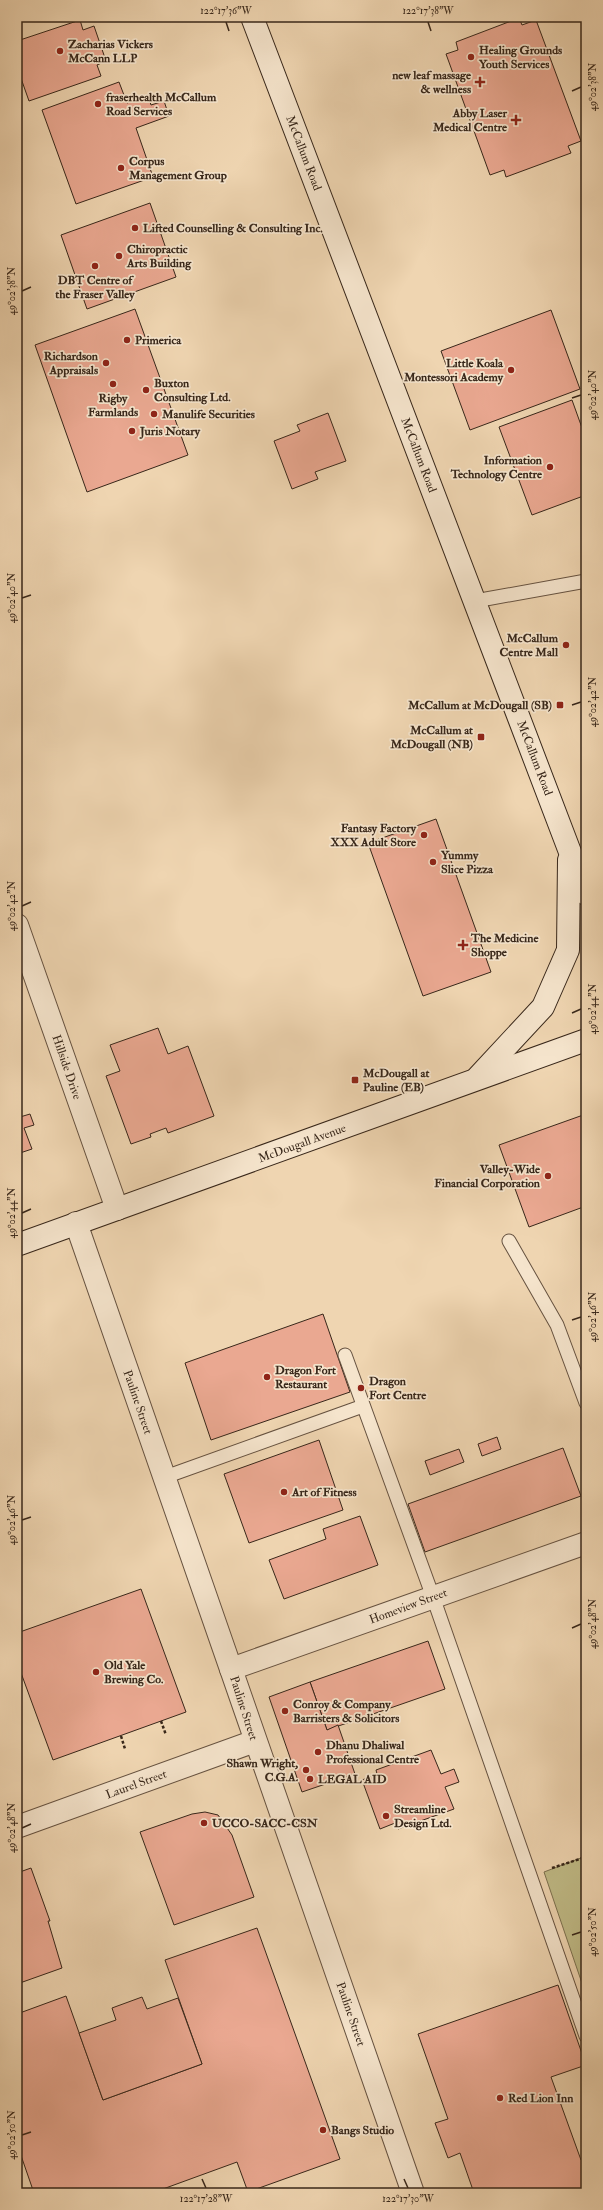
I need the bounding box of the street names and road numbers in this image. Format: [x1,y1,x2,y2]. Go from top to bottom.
street label: McCallum Road [282,114,325,193]
street label: McCallum Road [397,416,440,495]
street label: McCallum Road [513,719,556,798]
street label: Hillside Drive [48,1033,85,1101]
street label: McDougall Avenue [256,1121,348,1166]
street label: Pauline Street [120,1368,156,1436]
street label: Homeview Street [367,1585,449,1628]
street label: Pauline Street [226,1674,261,1742]
street label: Laurel Street [104,1766,169,1802]
street label: Pauline Street [333,1980,369,2048]

